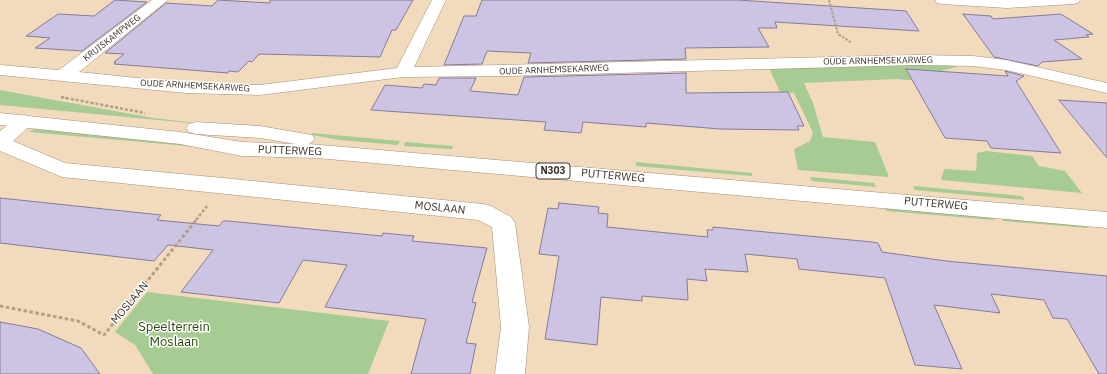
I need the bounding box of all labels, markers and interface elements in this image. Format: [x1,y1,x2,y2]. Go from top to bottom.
street label: KRUISKAMPWEG [81,12,143,64]
street label: OUDE ARNHEMSEKARWEG [823,55,933,67]
street label: OUDE ARNHEMSEKARWEG [499,63,609,77]
street label: OUDE ARNHEMSEKARWEG [140,78,250,94]
street label: PUTTERWEG [258,143,322,159]
road number: N303 [536,163,570,179]
street label: PUTTERWEG [580,167,646,185]
street label: PUTTERWEG [903,195,969,213]
street label: MOSLAAN [414,199,466,217]
street label: MOSLAAN [109,279,151,327]
park label: Speelterrein Moslaan [138,319,210,350]

